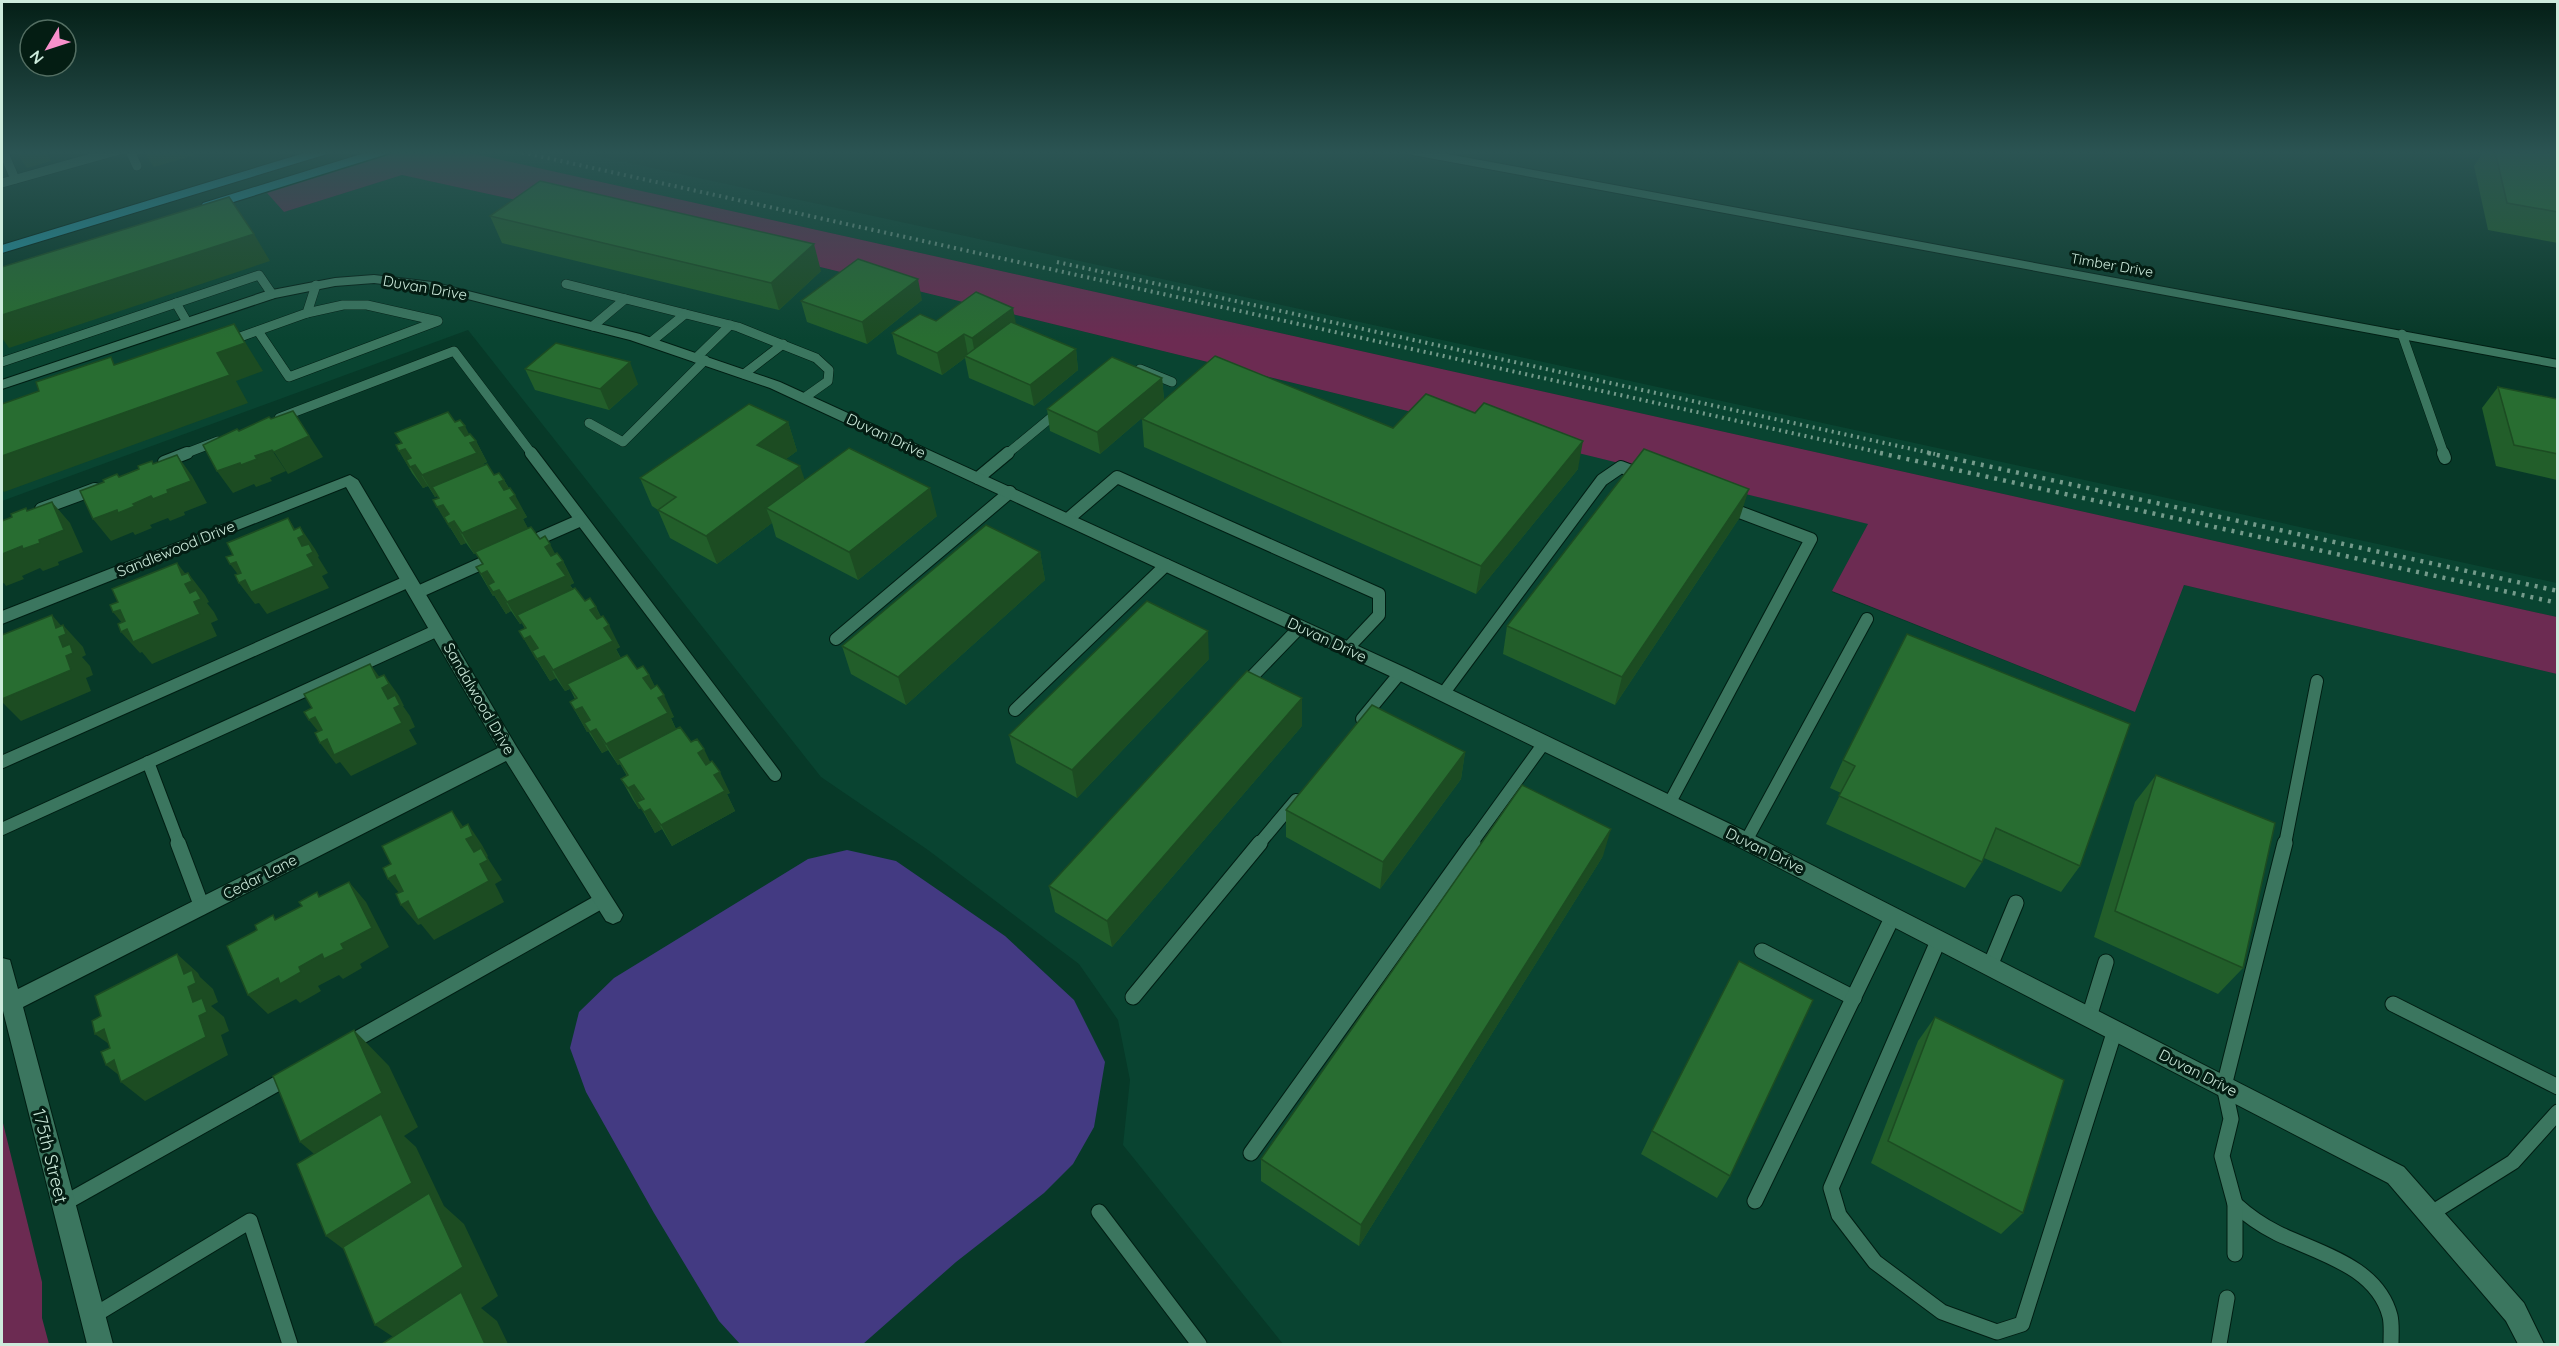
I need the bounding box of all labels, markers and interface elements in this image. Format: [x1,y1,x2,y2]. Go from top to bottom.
north arrow [18,18,78,78]
text: N [25,47,48,68]
street label: Timber Drive [2069,249,2155,281]
street label: Duvan Drive [381,271,469,304]
street label: Duvan Drive [844,409,929,462]
street label: Sandlewood Drive [114,516,238,581]
street label: Duvan Drive [1285,613,1370,666]
street label: Sandalwood Drive [440,639,519,758]
street label: Duvan Drive [1723,823,1808,878]
street label: Cedar Lane [220,850,300,903]
street label: Duvan Drive [2156,1045,2240,1100]
street label: 175th Street [28,1106,73,1205]

